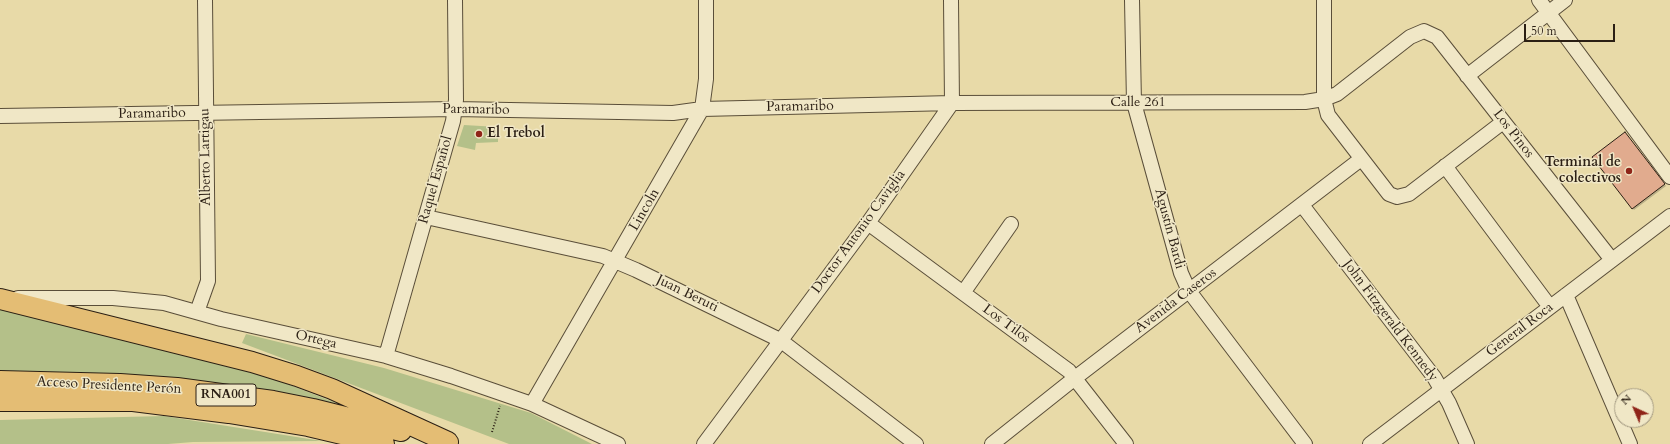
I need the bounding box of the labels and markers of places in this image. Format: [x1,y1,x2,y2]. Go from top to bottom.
place label: El Trebol [487,126,545,142]
marker: El Trebol [474,129,484,139]
place label: Terminal de colectivos [1545,155,1621,188]
marker: Terminal de colectivos [1624,166,1634,176]

